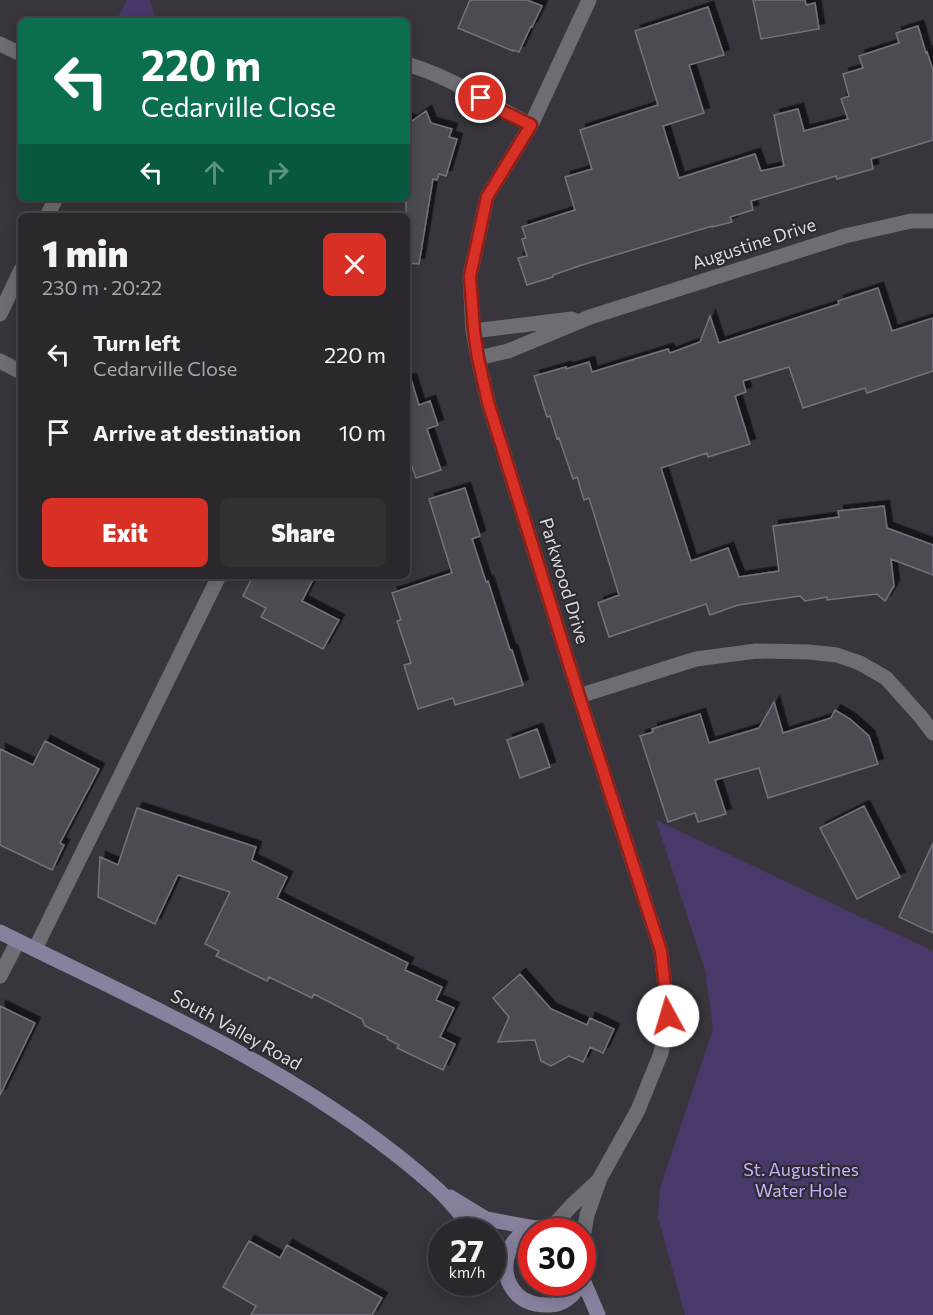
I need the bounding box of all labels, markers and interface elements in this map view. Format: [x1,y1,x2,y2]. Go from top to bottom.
text: 220 m [141,38,261,90]
icon: left [42,42,120,120]
pin [455,72,506,123]
icon: arrive [464,81,497,114]
text: Cedarville Close [141,90,336,123]
icon: left [135,156,168,189]
icon: ahead [198,156,231,189]
icon: right [261,156,294,189]
street label: Augustine Drive [689,213,818,273]
text: 1 min [42,230,128,274]
button: close [323,233,386,296]
text: 230 m · 20:22 [42,275,162,299]
text: Turn left [93,329,180,356]
icon: left [42,338,75,371]
text: 220 m [324,341,386,368]
text: Cedarville Close [93,356,237,380]
icon: arrive [42,416,75,449]
text: Arrive at destination [93,419,301,446]
text: 10 m [339,419,386,446]
button: Exit [42,498,208,567]
button: Share [220,498,386,567]
street label: Parkwood Drive [535,515,595,646]
street label: South Valley Road [167,984,306,1074]
position arrow [636,984,700,1048]
park label: St. Augustines Water Hole [743,1158,859,1201]
speed limit sign: 30 [518,1218,596,1296]
text: 27 [450,1231,484,1268]
text: km/h [449,1263,485,1281]

